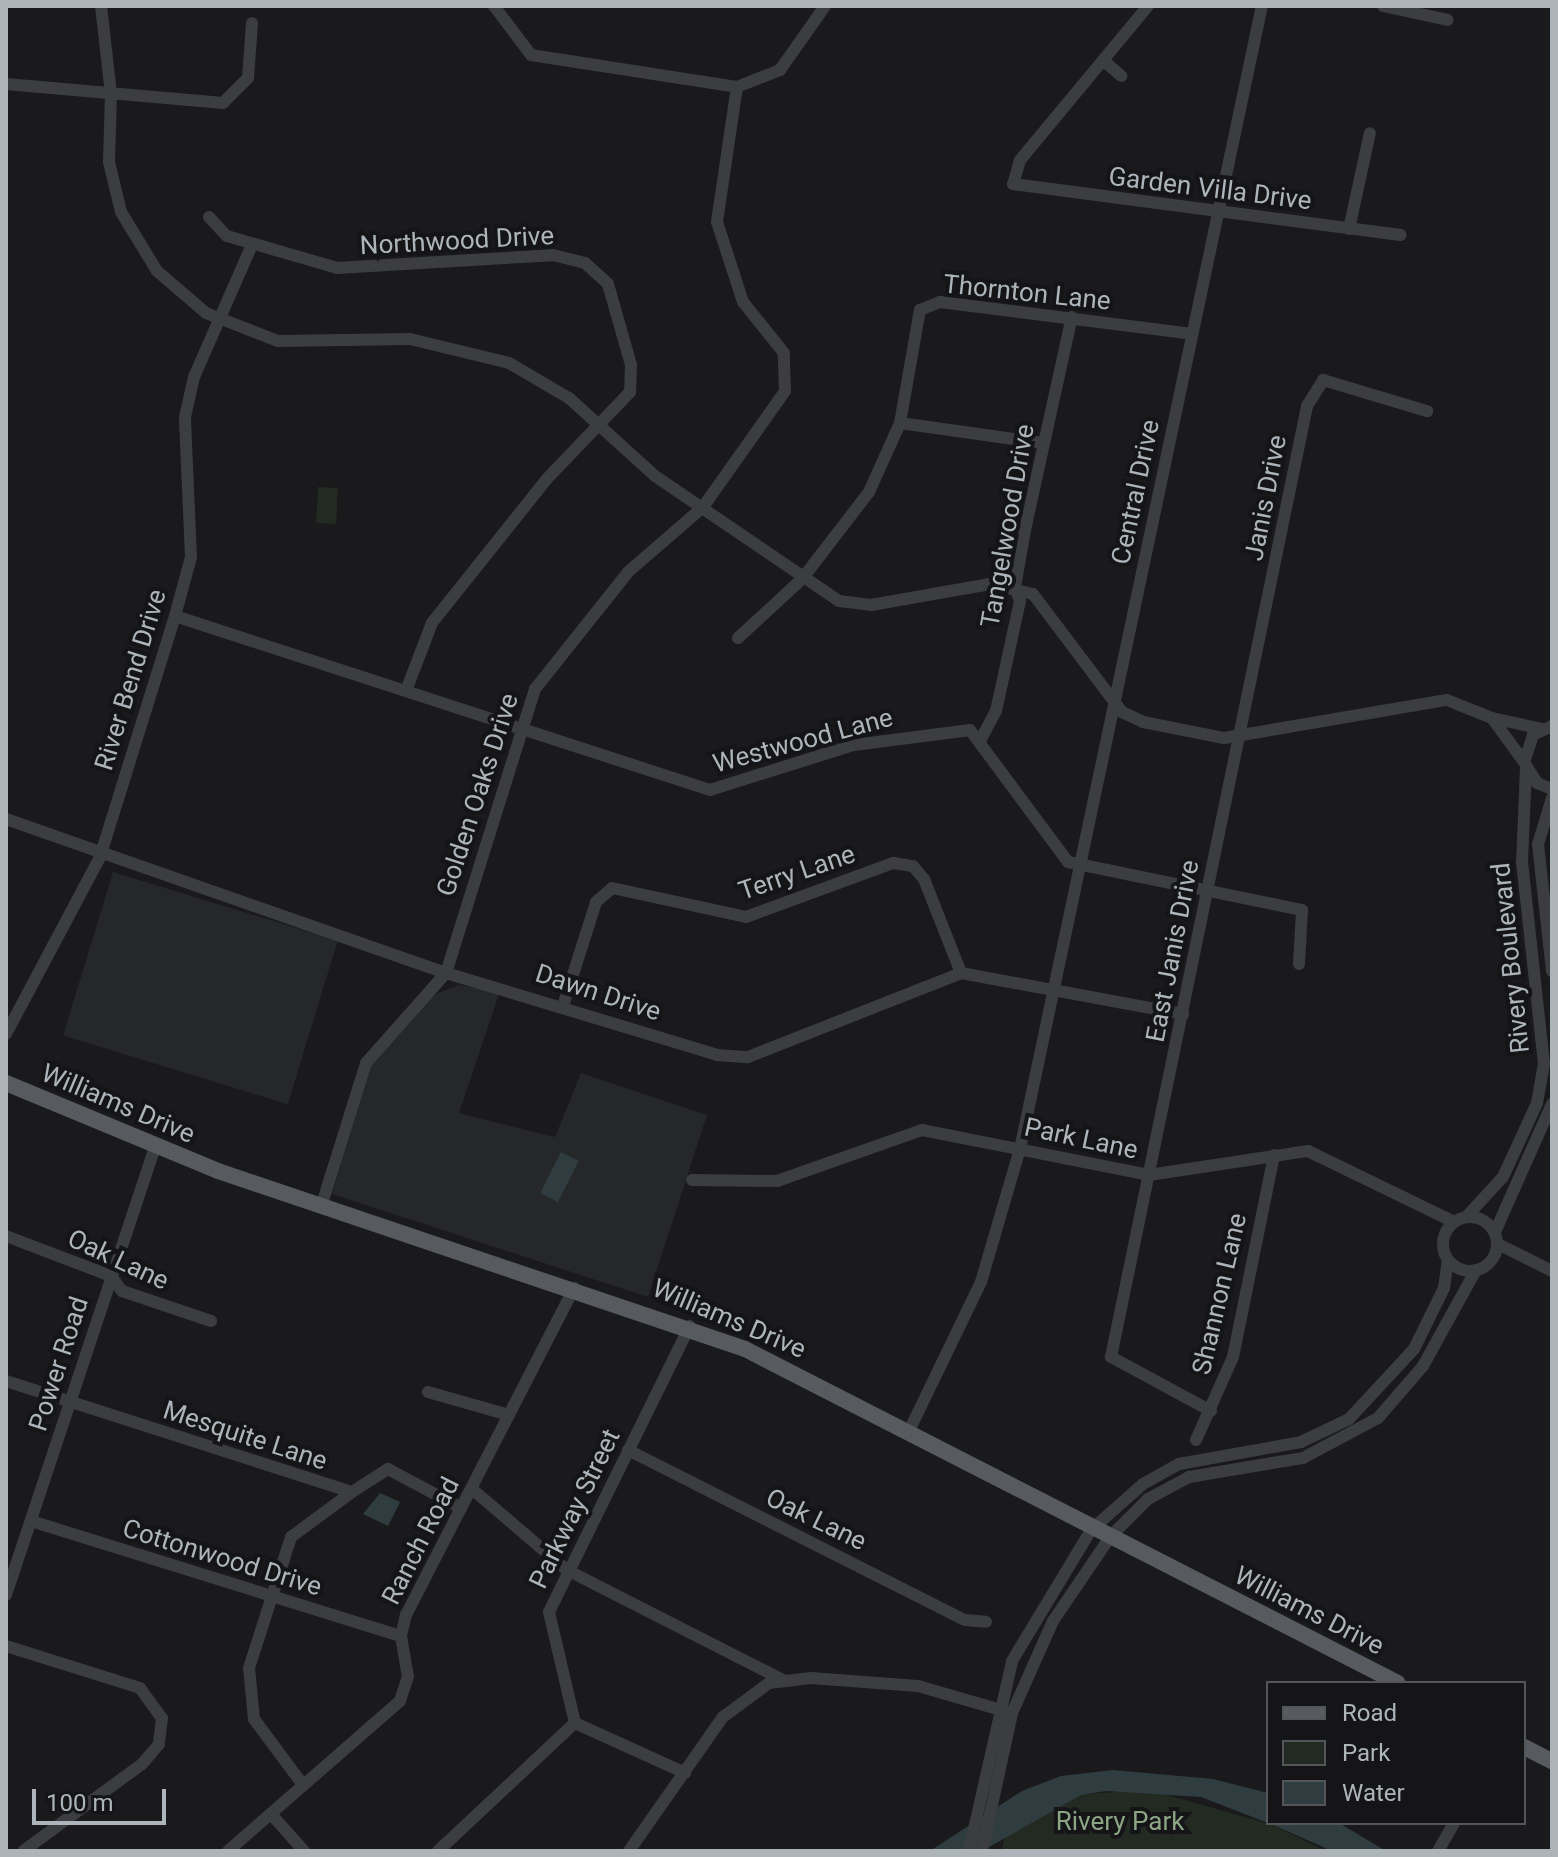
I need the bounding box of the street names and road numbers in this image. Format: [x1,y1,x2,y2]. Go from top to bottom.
street label: Garden Villa Drive [1107,161,1313,217]
street label: Northwood Drive [359,220,555,262]
street label: Thornton Lane [942,269,1112,317]
street label: Central Drive [1105,417,1167,567]
street label: Tangelwood Drive [975,422,1041,630]
street label: Janis Drive [1239,432,1293,564]
street label: River Bend Drive [89,586,173,774]
street label: Golden Oaks Drive [430,690,526,900]
street label: Westwood Lane [710,702,896,780]
street label: Terry Lane [735,839,859,907]
street label: East Janis Drive [1140,857,1206,1045]
street label: Rivery Boulevard [1485,861,1537,1055]
street label: Dawn Drive [531,958,665,1028]
street label: Williams Drive [37,1058,199,1150]
street label: Park Lane [1021,1112,1141,1166]
street label: Shannon Lane [1186,1210,1254,1378]
street label: Oak Lane [62,1223,174,1297]
street label: Williams Drive [648,1273,810,1365]
street label: Power Road [23,1293,95,1435]
street label: Mesquite Lane [159,1395,331,1477]
street label: Parkway Street [523,1424,627,1594]
street label: Ranch Road [376,1472,466,1610]
street label: Oak Lane [761,1482,871,1558]
street label: Cottonwood Drive [119,1513,325,1603]
street label: Williams Drive [1229,1560,1389,1662]

